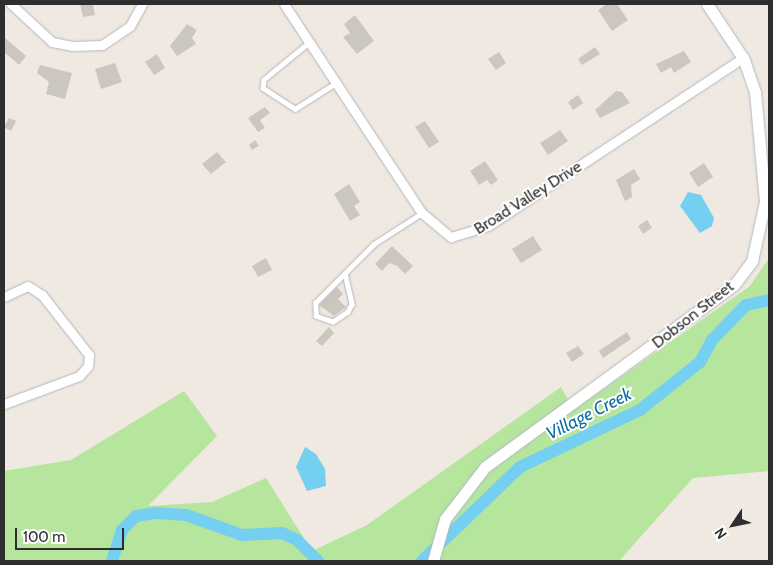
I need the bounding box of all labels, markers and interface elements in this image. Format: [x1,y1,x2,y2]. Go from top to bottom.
street label: Broad Valley Drive [471,157,585,239]
street label: Dobson Street [648,277,738,353]
water label: Village Creek [543,383,635,445]
north arrow [708,500,758,550]
scale bar [18,518,126,550]
text: N [710,524,731,543]
text: 100 m [23,528,65,546]

